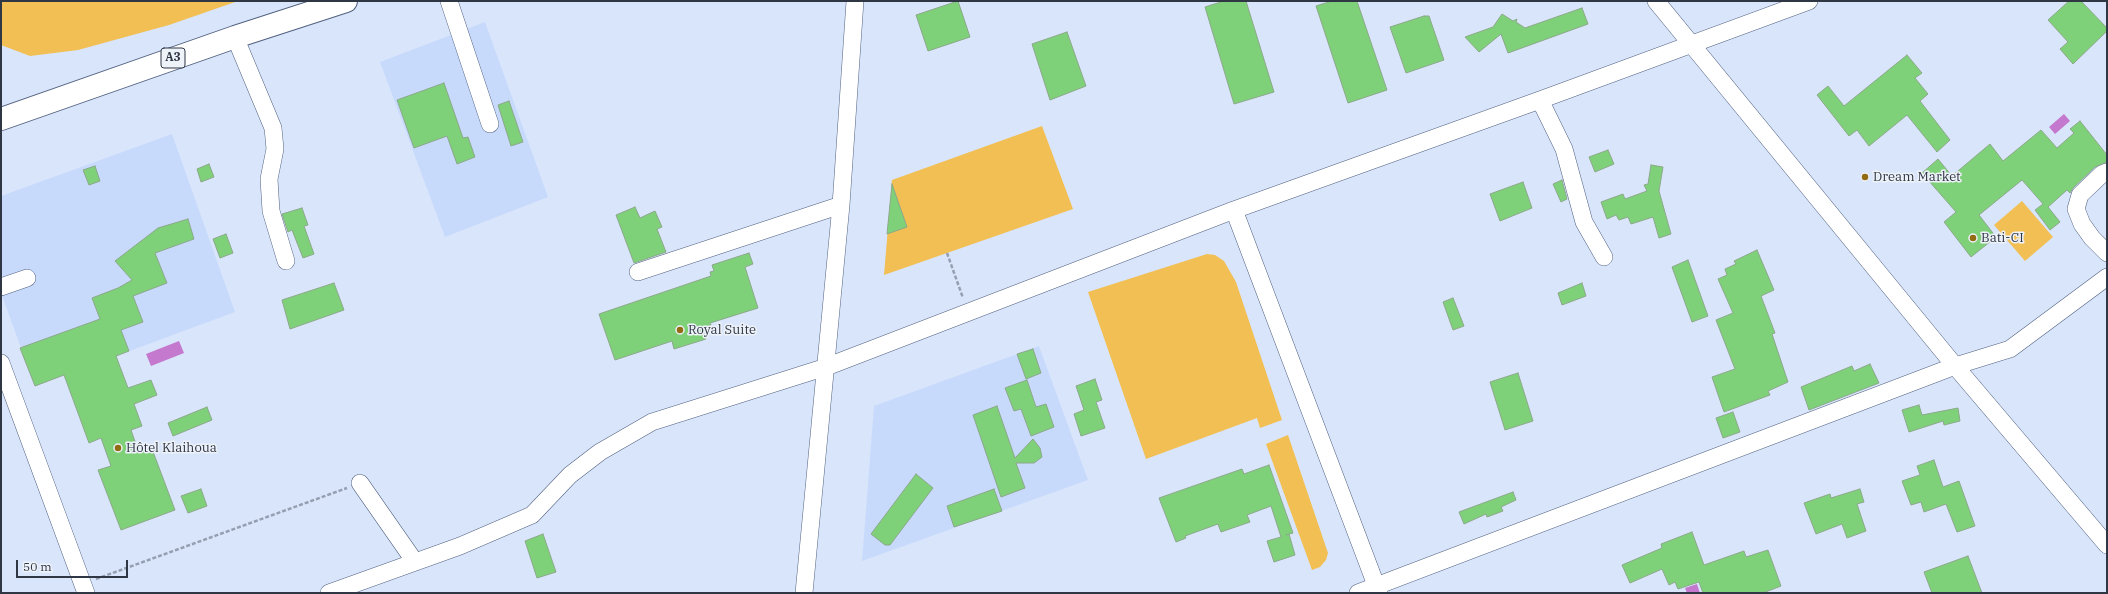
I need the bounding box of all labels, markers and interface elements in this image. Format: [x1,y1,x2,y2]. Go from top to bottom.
road number: A3 [161,48,185,68]
place label: Dream Market [1873,169,1961,185]
marker: Dream Market [1860,172,1870,182]
place label: Bati-CI [1981,230,2024,246]
marker: Bati-CI [1968,233,1978,243]
place label: Royal Suite [688,322,756,338]
marker: Royal Suite [675,325,685,335]
place label: Hôtel Klaihoua [126,440,217,456]
marker: Hôtel Klaihoua [113,443,123,453]
scale bar [18,552,130,578]
text: 50 m [23,559,52,574]

